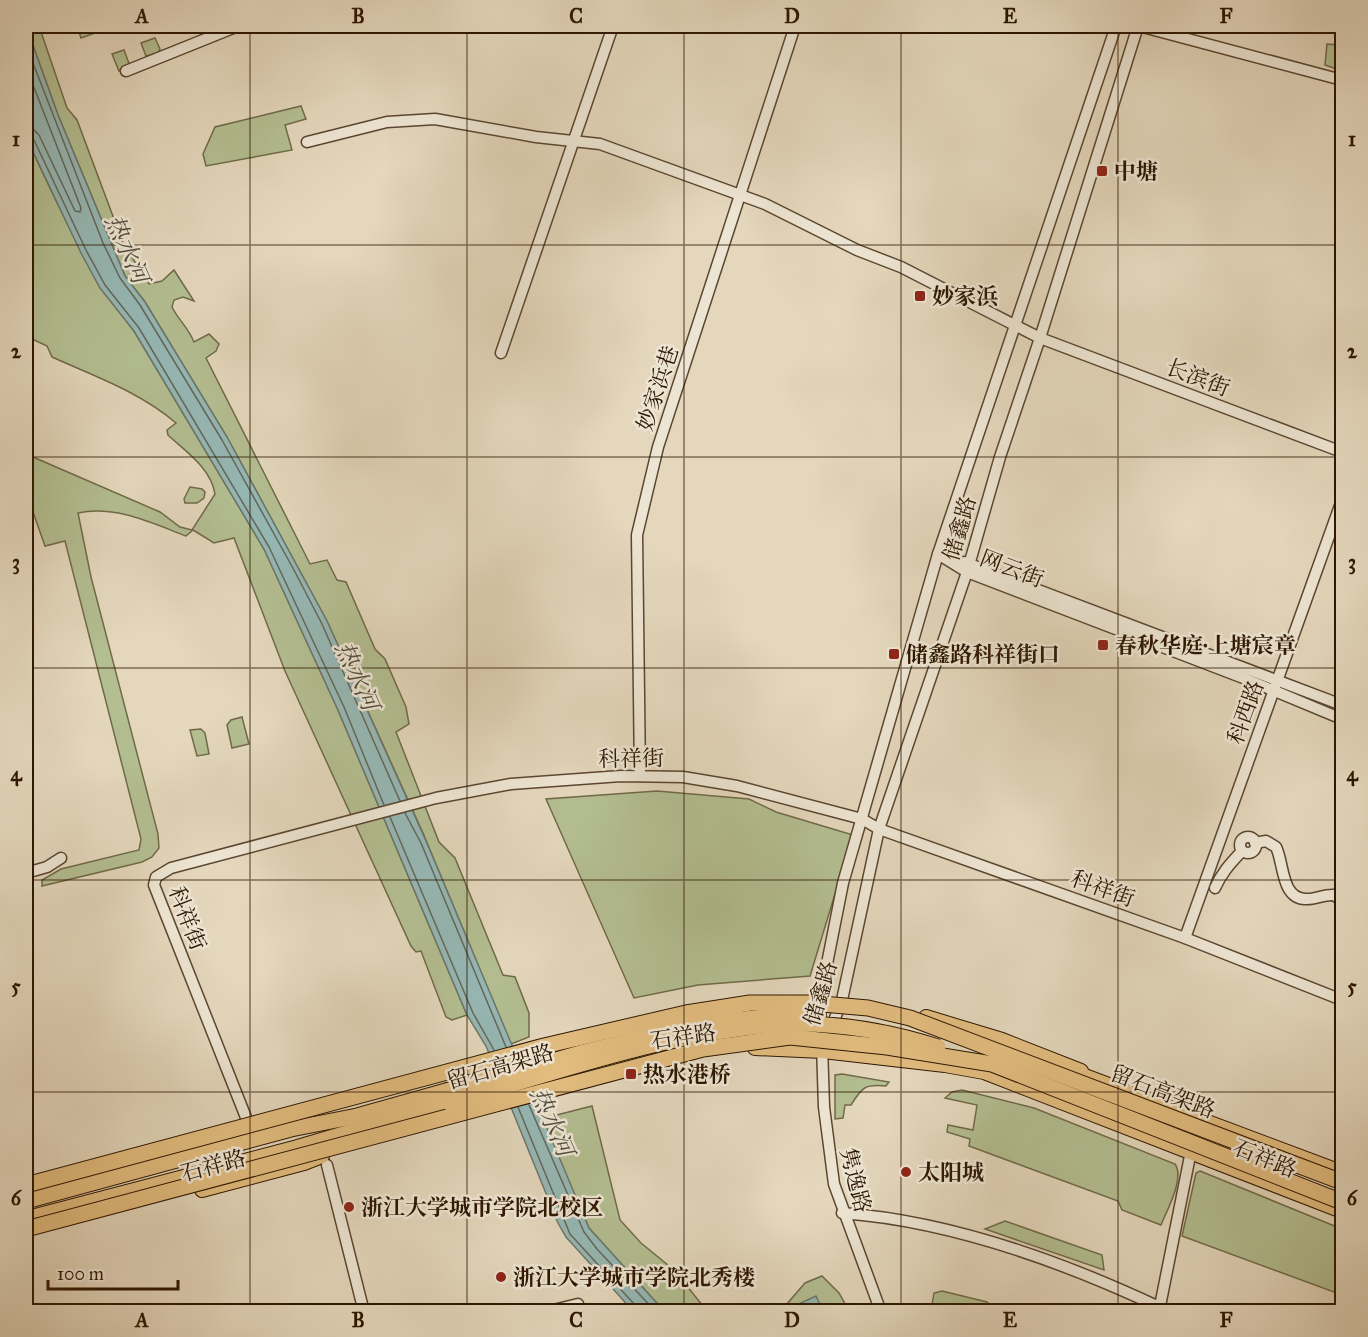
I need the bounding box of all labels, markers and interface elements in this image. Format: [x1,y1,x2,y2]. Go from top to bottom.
text: A [133,4,149,28]
text: B [351,4,365,28]
text: C [569,4,583,28]
text: D [784,4,800,28]
text: E [1003,4,1018,28]
text: F [1219,4,1233,28]
text: 1 [12,127,20,151]
text: 1 [1348,127,1356,151]
place label: 中塘 [1114,158,1158,185]
marker: 中塘 [1095,164,1109,178]
water label: 热水河 [99,210,157,292]
place label: 妙家浜 [932,283,998,310]
marker: 妙家浜 [913,289,927,303]
text: 2 [11,339,22,363]
text: 2 [1347,339,1358,363]
street label: 妙家浜巷 [631,342,684,434]
street label: 长滨街 [1162,353,1233,402]
street label: 储鑫路 [937,493,982,564]
street label: 网云街 [976,544,1047,593]
text: 3 [12,550,20,575]
text: 3 [1348,550,1356,575]
place label: 春秋华庭·上塘宸章 [1115,632,1296,659]
water label: 热水河 [329,637,387,719]
marker: 春秋华庭·上塘宸章 [1096,638,1110,652]
place label: 储鑫路科祥街口 [906,641,1060,668]
marker: 储鑫路科祥街口 [887,647,901,661]
street label: 科西路 [1221,677,1269,748]
street label: 科祥街 [598,744,664,773]
text: 4 [10,762,22,787]
text: 4 [1346,762,1358,787]
street label: 科祥街 [1067,864,1138,912]
street label: 科祥街 [163,883,212,954]
street label: 储鑫路 [798,958,843,1029]
text: 5 [11,974,21,998]
text: 5 [1347,974,1357,998]
street label: 石祥路 [649,1019,718,1054]
street label: 留石高架路 [444,1038,557,1095]
street label: 留石高架路 [1107,1059,1219,1124]
place label: 热水港桥 [643,1061,731,1088]
marker: 热水港桥 [624,1067,638,1081]
water label: 热水河 [524,1083,582,1165]
street label: 石祥路 [1229,1134,1300,1183]
street label: 石祥路 [178,1144,249,1187]
street label: 隽逸路 [834,1145,877,1215]
place label: 太阳城 [918,1159,984,1186]
marker: 太阳城 [899,1165,913,1179]
text: 6 [11,1186,23,1210]
text: 6 [1347,1186,1359,1210]
place label: 浙江大学城市学院北校区 [361,1194,603,1221]
marker: 浙江大学城市学院北校区 [342,1200,356,1214]
scale bar [48,1253,178,1291]
text: 100 m [57,1263,104,1285]
place label: 浙江大学城市学院北秀楼 [513,1264,755,1291]
marker: 浙江大学城市学院北秀楼 [494,1270,508,1284]
text: A [133,1308,149,1332]
text: B [351,1308,365,1332]
text: C [569,1308,583,1332]
text: D [784,1308,800,1332]
text: E [1003,1308,1018,1332]
text: F [1219,1308,1233,1332]

